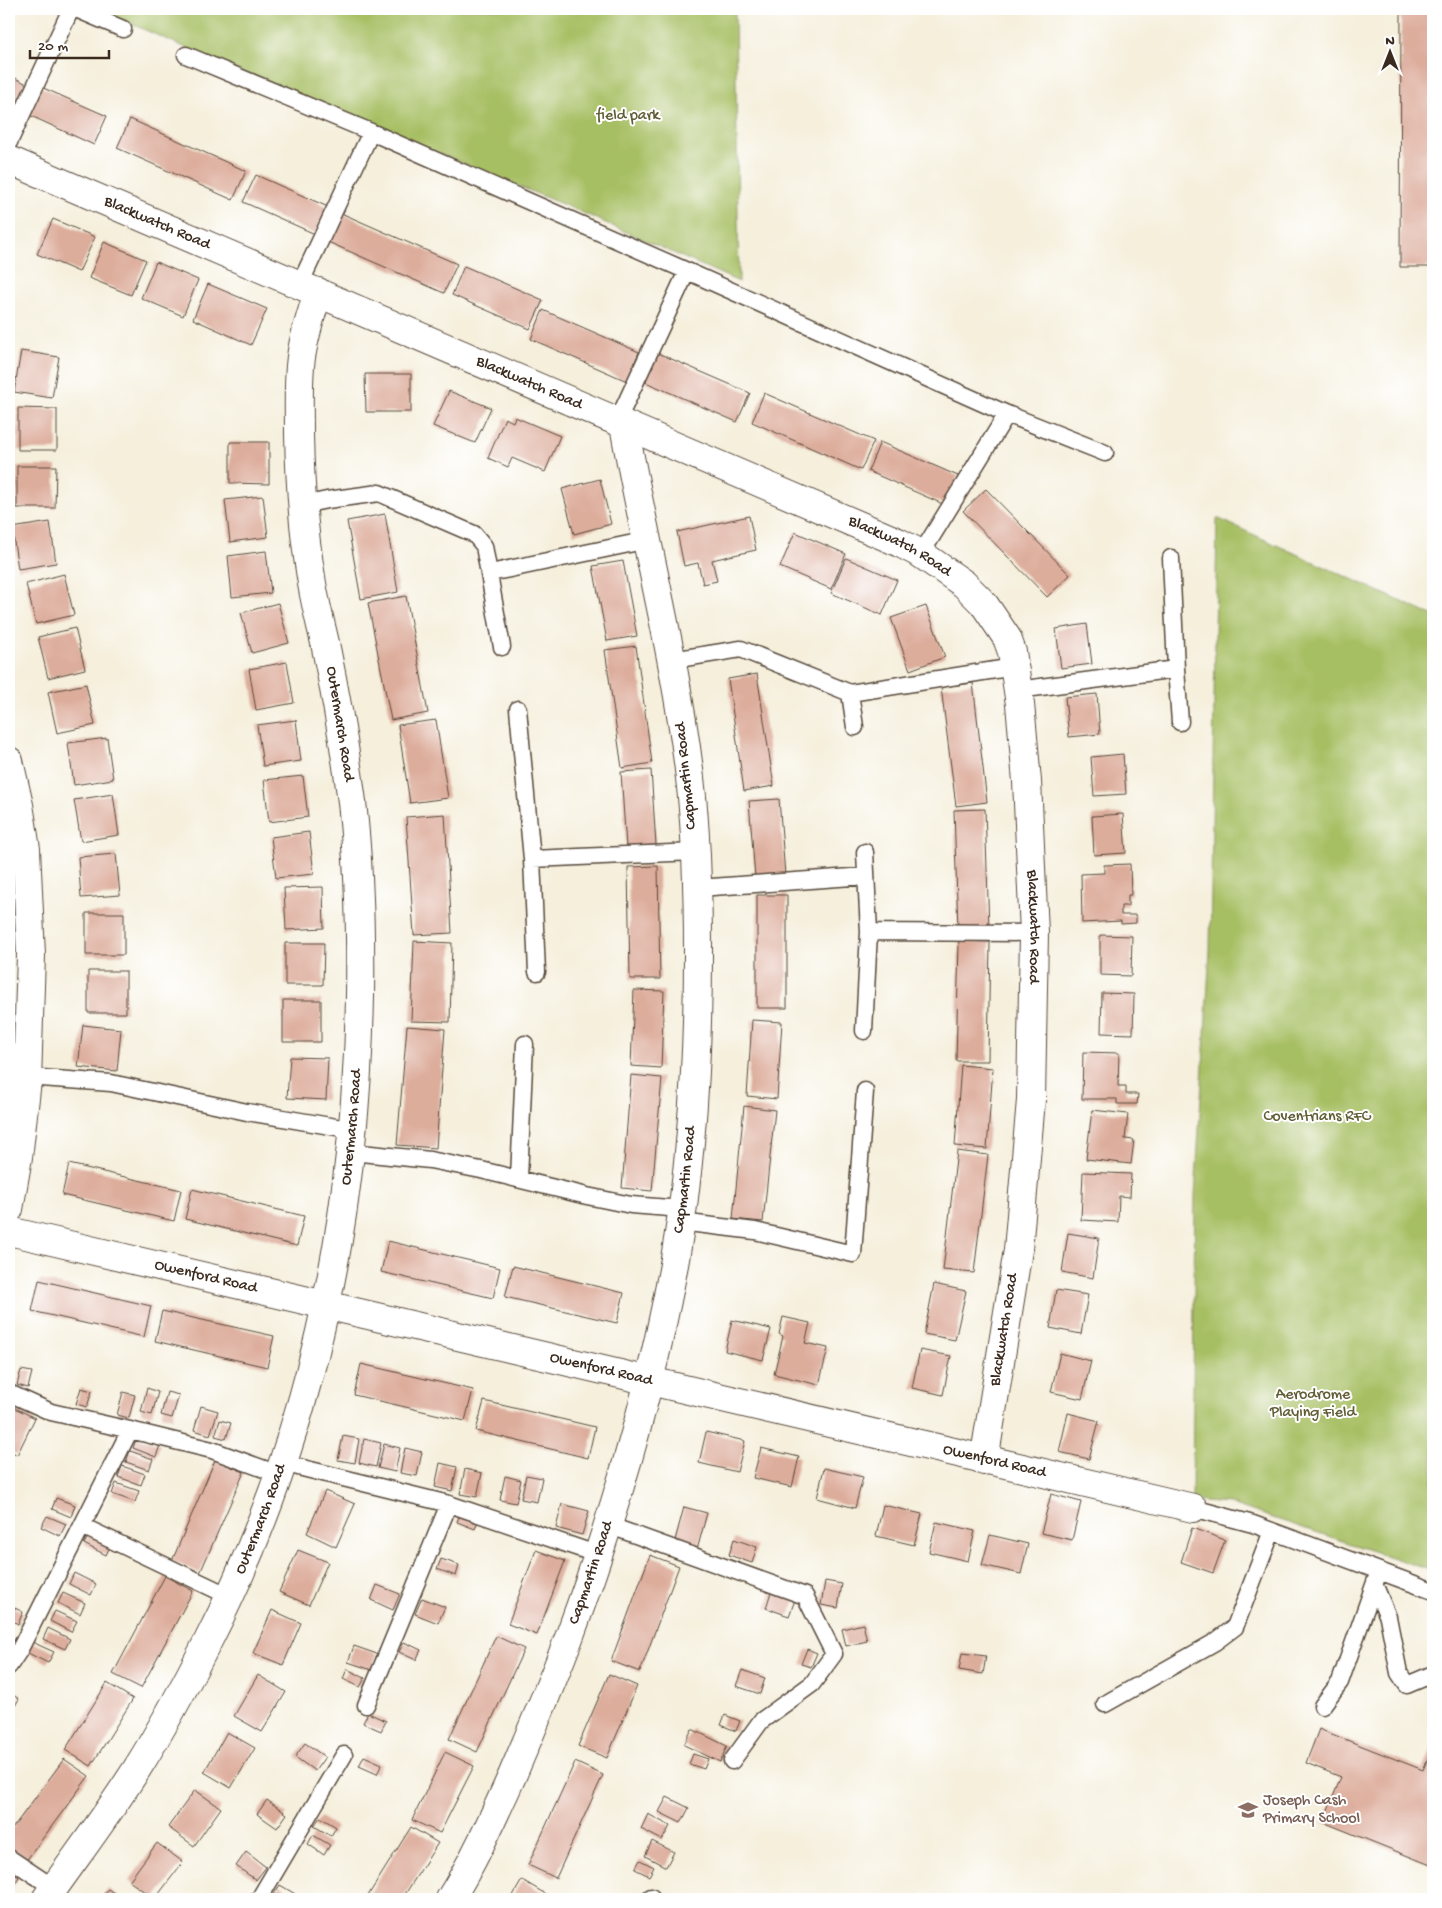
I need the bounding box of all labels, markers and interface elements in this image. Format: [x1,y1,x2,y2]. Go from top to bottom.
scale bar [30,28,109,60]
north arrow [1364,28,1414,78]
text: N [1385,33,1395,50]
text: 20 m [38,38,68,56]
park label: field park [596,107,661,126]
street label: Blackwatch Road [100,192,214,255]
street label: Blackwatch Road [472,352,587,415]
street label: Blackwatch Road [844,512,956,582]
street label: Outermarch Road [321,665,358,785]
street label: Capmartin Road [672,720,702,831]
street label: Blackwatch Road [1022,868,1044,985]
street label: Outermarch Road [337,1067,367,1186]
park label: Coventrians RFC [1264,1108,1372,1127]
street label: Capmartin Road [670,1124,701,1235]
street label: Owenford Road [152,1256,261,1299]
street label: Blackwatch Road [987,1271,1024,1389]
street label: Owenford Road [548,1348,656,1391]
park label: Aerodrome Playing Field [1269,1386,1358,1423]
street label: Owenford Road [941,1440,1049,1483]
street label: Outermarch Road [231,1460,292,1577]
street label: Capmartin Road [565,1518,618,1627]
place label: Joseph Cash Primary School [1262,1792,1360,1829]
school or university icon: Joseph Cash Primary School [1237,1799,1259,1821]

